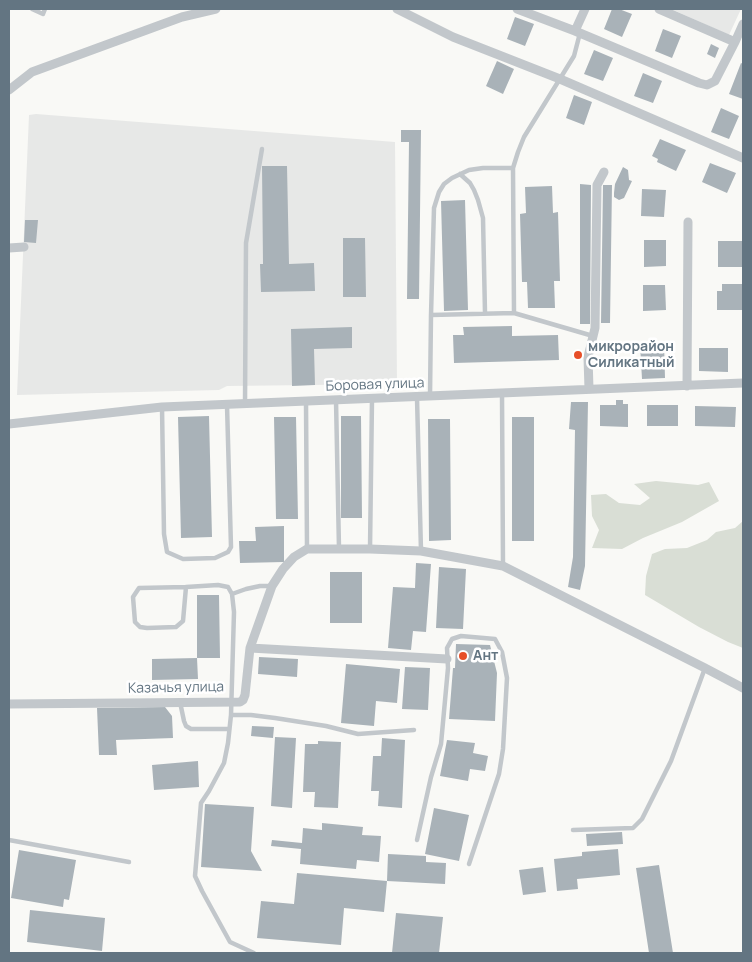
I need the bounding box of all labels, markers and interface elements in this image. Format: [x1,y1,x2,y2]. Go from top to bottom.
place label: микрорайон Силикатный [588,339,674,372]
marker: микрорайон Силикатный [572,349,584,361]
street label: Боровая улица [325,375,425,395]
place label: Ант [473,648,499,664]
marker: Ант [457,650,469,662]
street label: Казачья улица [128,679,224,697]

